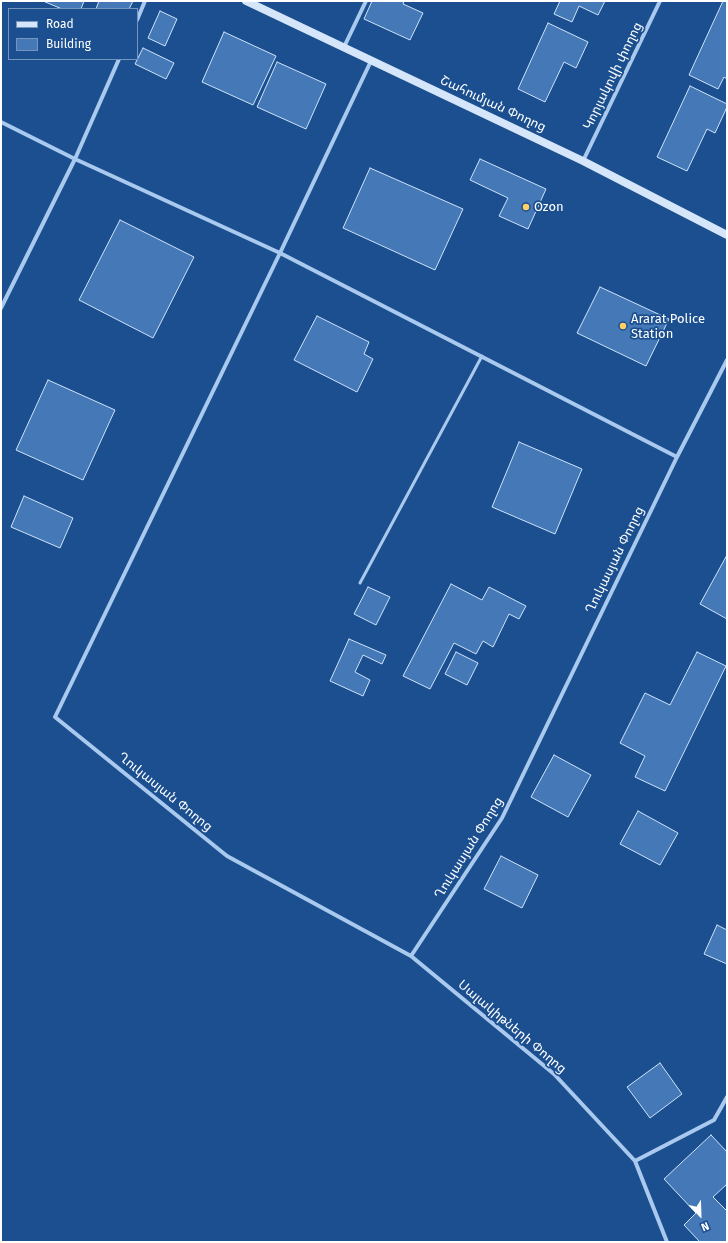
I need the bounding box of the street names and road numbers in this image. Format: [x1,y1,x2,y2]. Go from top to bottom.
street label: Կորյակովի փողոց [580,20,646,132]
street label: Շահումյան Փողոց [438,73,548,135]
street label: Ղուկասյան Փողոց [582,504,648,616]
street label: Ղուկասյան Փողոց [115,749,215,835]
street label: Ղուկասյան Փողոց [431,794,507,902]
street label: Սալակիթների Փողոց [455,977,569,1077]

